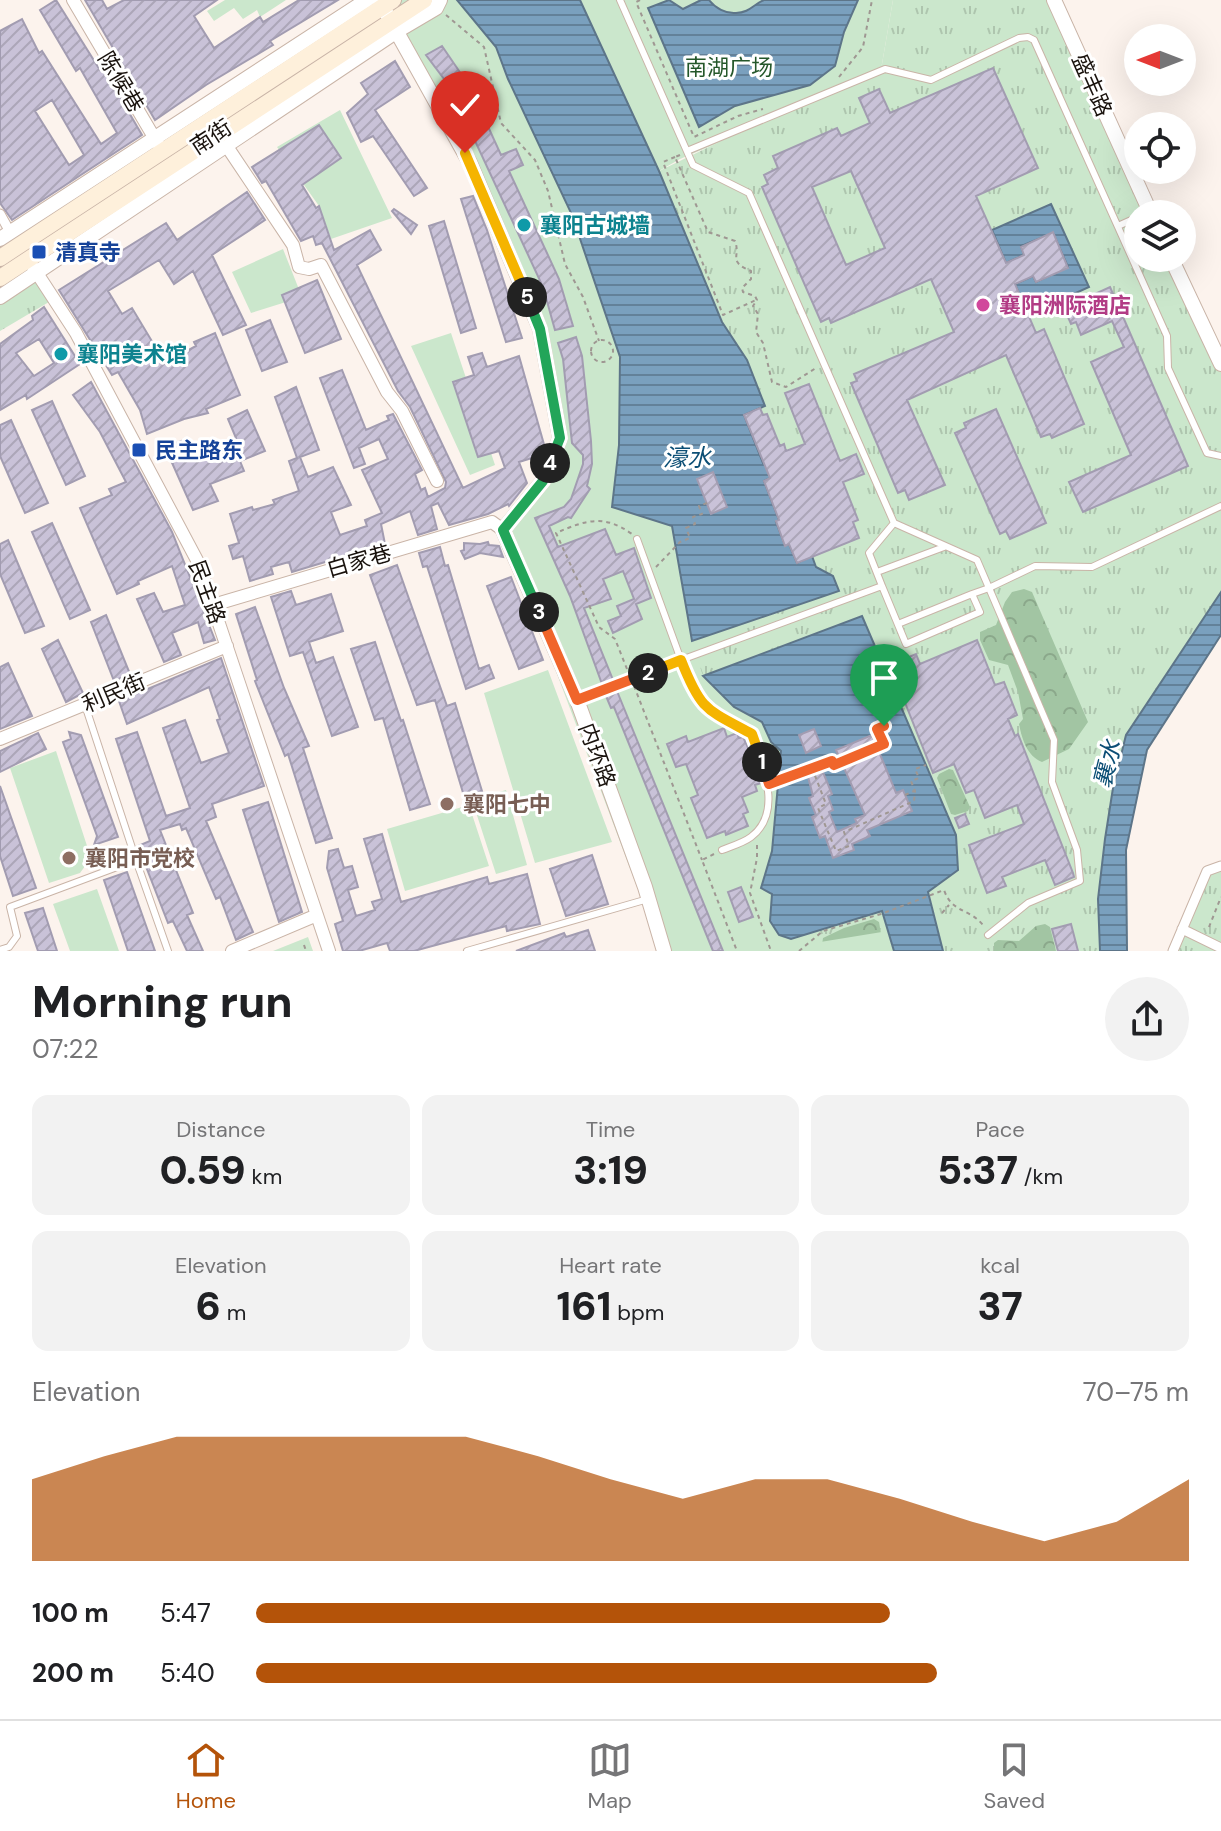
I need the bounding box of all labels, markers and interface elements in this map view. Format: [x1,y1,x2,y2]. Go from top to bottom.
north arrow [1124,24,1196,96]
map controls [1124,24,1196,272]
street label: 陈候巷 [92,46,150,118]
street label: 盛丰路 [1065,49,1119,121]
park label: 南湖广场 [685,53,773,82]
pin [431,71,499,153]
icon: check [443,83,487,127]
button: locate [1124,112,1196,184]
street label: 南街 [185,113,237,161]
button: layers [1124,200,1196,272]
place label: 襄阳古城墙 [540,211,650,240]
marker: 襄阳古城墙 [515,216,533,234]
place label: 清真寺 [55,238,121,267]
marker: 清真寺 [30,243,48,261]
pin: 5 [507,277,547,317]
text: 5 [520,282,534,311]
place label: 襄阳洲际酒店 [999,291,1131,320]
marker: 襄阳洲际酒店 [974,296,992,314]
place label: 襄阳美术馆 [77,340,187,369]
marker: 襄阳美术馆 [52,345,70,363]
place label: 民主路东 [155,436,243,465]
marker: 民主路东 [130,441,148,459]
water label: 濠水 [663,442,712,473]
pin: 4 [530,443,570,483]
text: 4 [543,448,557,477]
street label: 白家巷 [323,538,395,584]
street label: 民主路 [182,556,232,628]
pin: 3 [519,592,559,632]
text: 3 [532,597,546,626]
pin [850,644,918,726]
pin: 2 [628,653,668,693]
icon: arrive [862,656,906,700]
text: 2 [642,658,654,687]
street label: 利民街 [78,667,150,719]
street label: 内环路 [572,719,622,791]
water label: 襄水 [1086,736,1128,791]
pin: 1 [742,742,782,782]
text: 1 [758,747,766,776]
place label: 襄阳七中 [463,790,551,819]
marker: 襄阳七中 [438,795,456,813]
place label: 襄阳市党校 [85,844,195,873]
marker: 襄阳市党校 [60,849,78,867]
text: Morning run [32,973,293,1031]
button: share [1105,977,1189,1061]
text: 07:22 [32,1032,99,1066]
text: Distance [176,1115,265,1144]
text: Time [586,1115,635,1144]
text: Pace [976,1115,1025,1144]
text: 0.59 [159,1144,246,1196]
text: 3:19 [573,1144,648,1196]
text: 5:37 [937,1144,1018,1196]
text: km [246,1162,282,1191]
text: /km [1018,1162,1063,1191]
text: Elevation [175,1251,267,1280]
text: Heart rate [559,1251,662,1280]
text: kcal [980,1251,1020,1280]
text: 6 [195,1280,221,1332]
text: 161 [557,1280,611,1332]
text: 37 [977,1280,1023,1332]
text: m [221,1298,246,1327]
text: bpm [611,1298,664,1327]
text: Elevation [32,1375,140,1409]
text: 70–75 m [1083,1375,1189,1409]
text: 100 m [32,1596,109,1630]
text: 5:47 [160,1596,211,1630]
text: 200 m [32,1656,114,1690]
text: 5:40 [160,1656,215,1690]
tab: Home [176,1738,236,1815]
tab: Map [588,1738,632,1815]
tab: Saved [983,1738,1045,1815]

